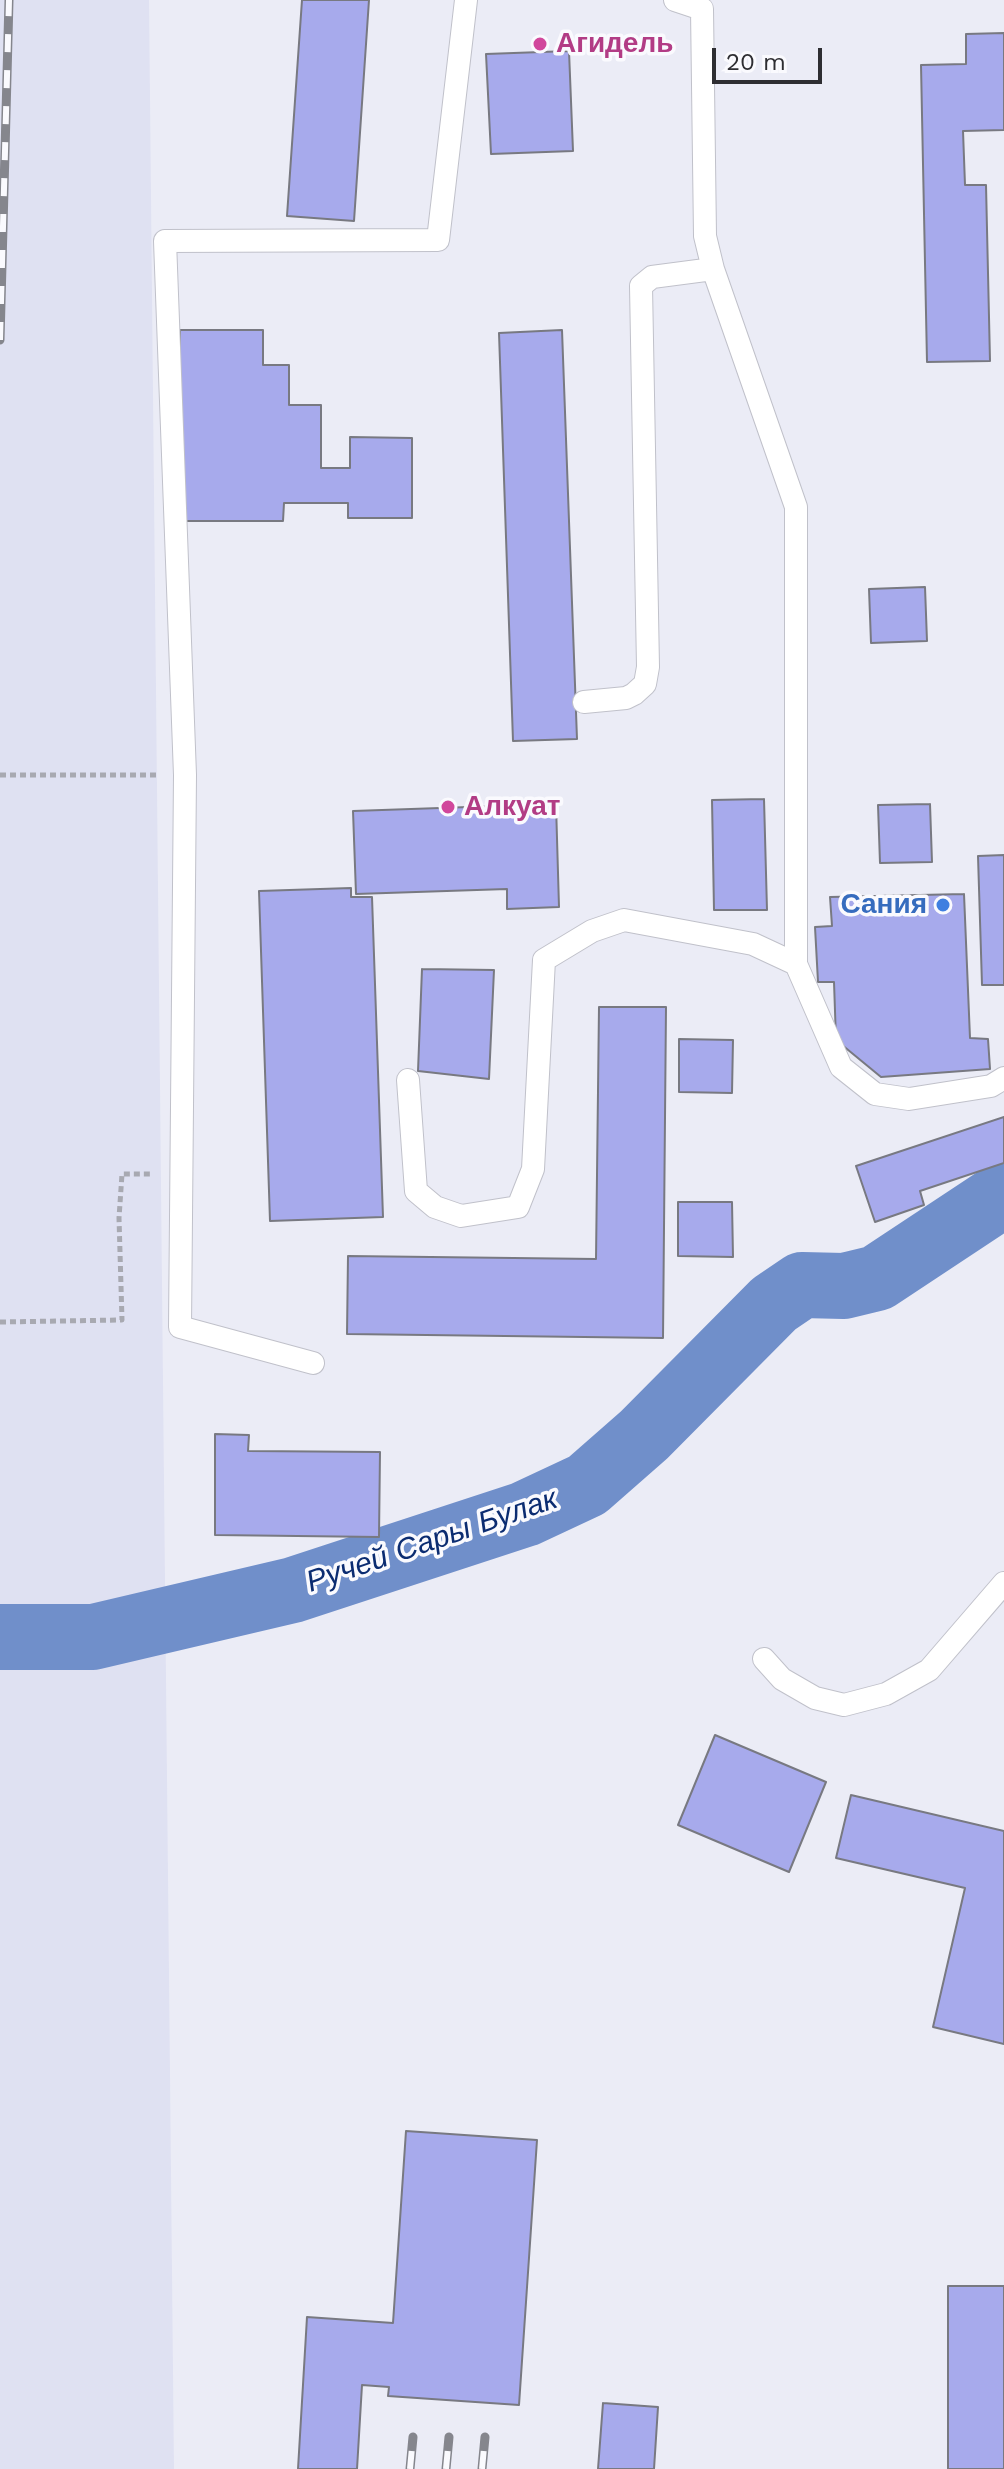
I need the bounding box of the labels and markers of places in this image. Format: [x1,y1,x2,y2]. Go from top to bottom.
place label: Агидель [556,27,673,61]
marker: Агидель [531,35,549,53]
place label: Алкуат [464,790,561,824]
marker: Алкуат [439,798,457,816]
place label: Сания [840,888,927,922]
marker: Сания [934,896,952,914]

